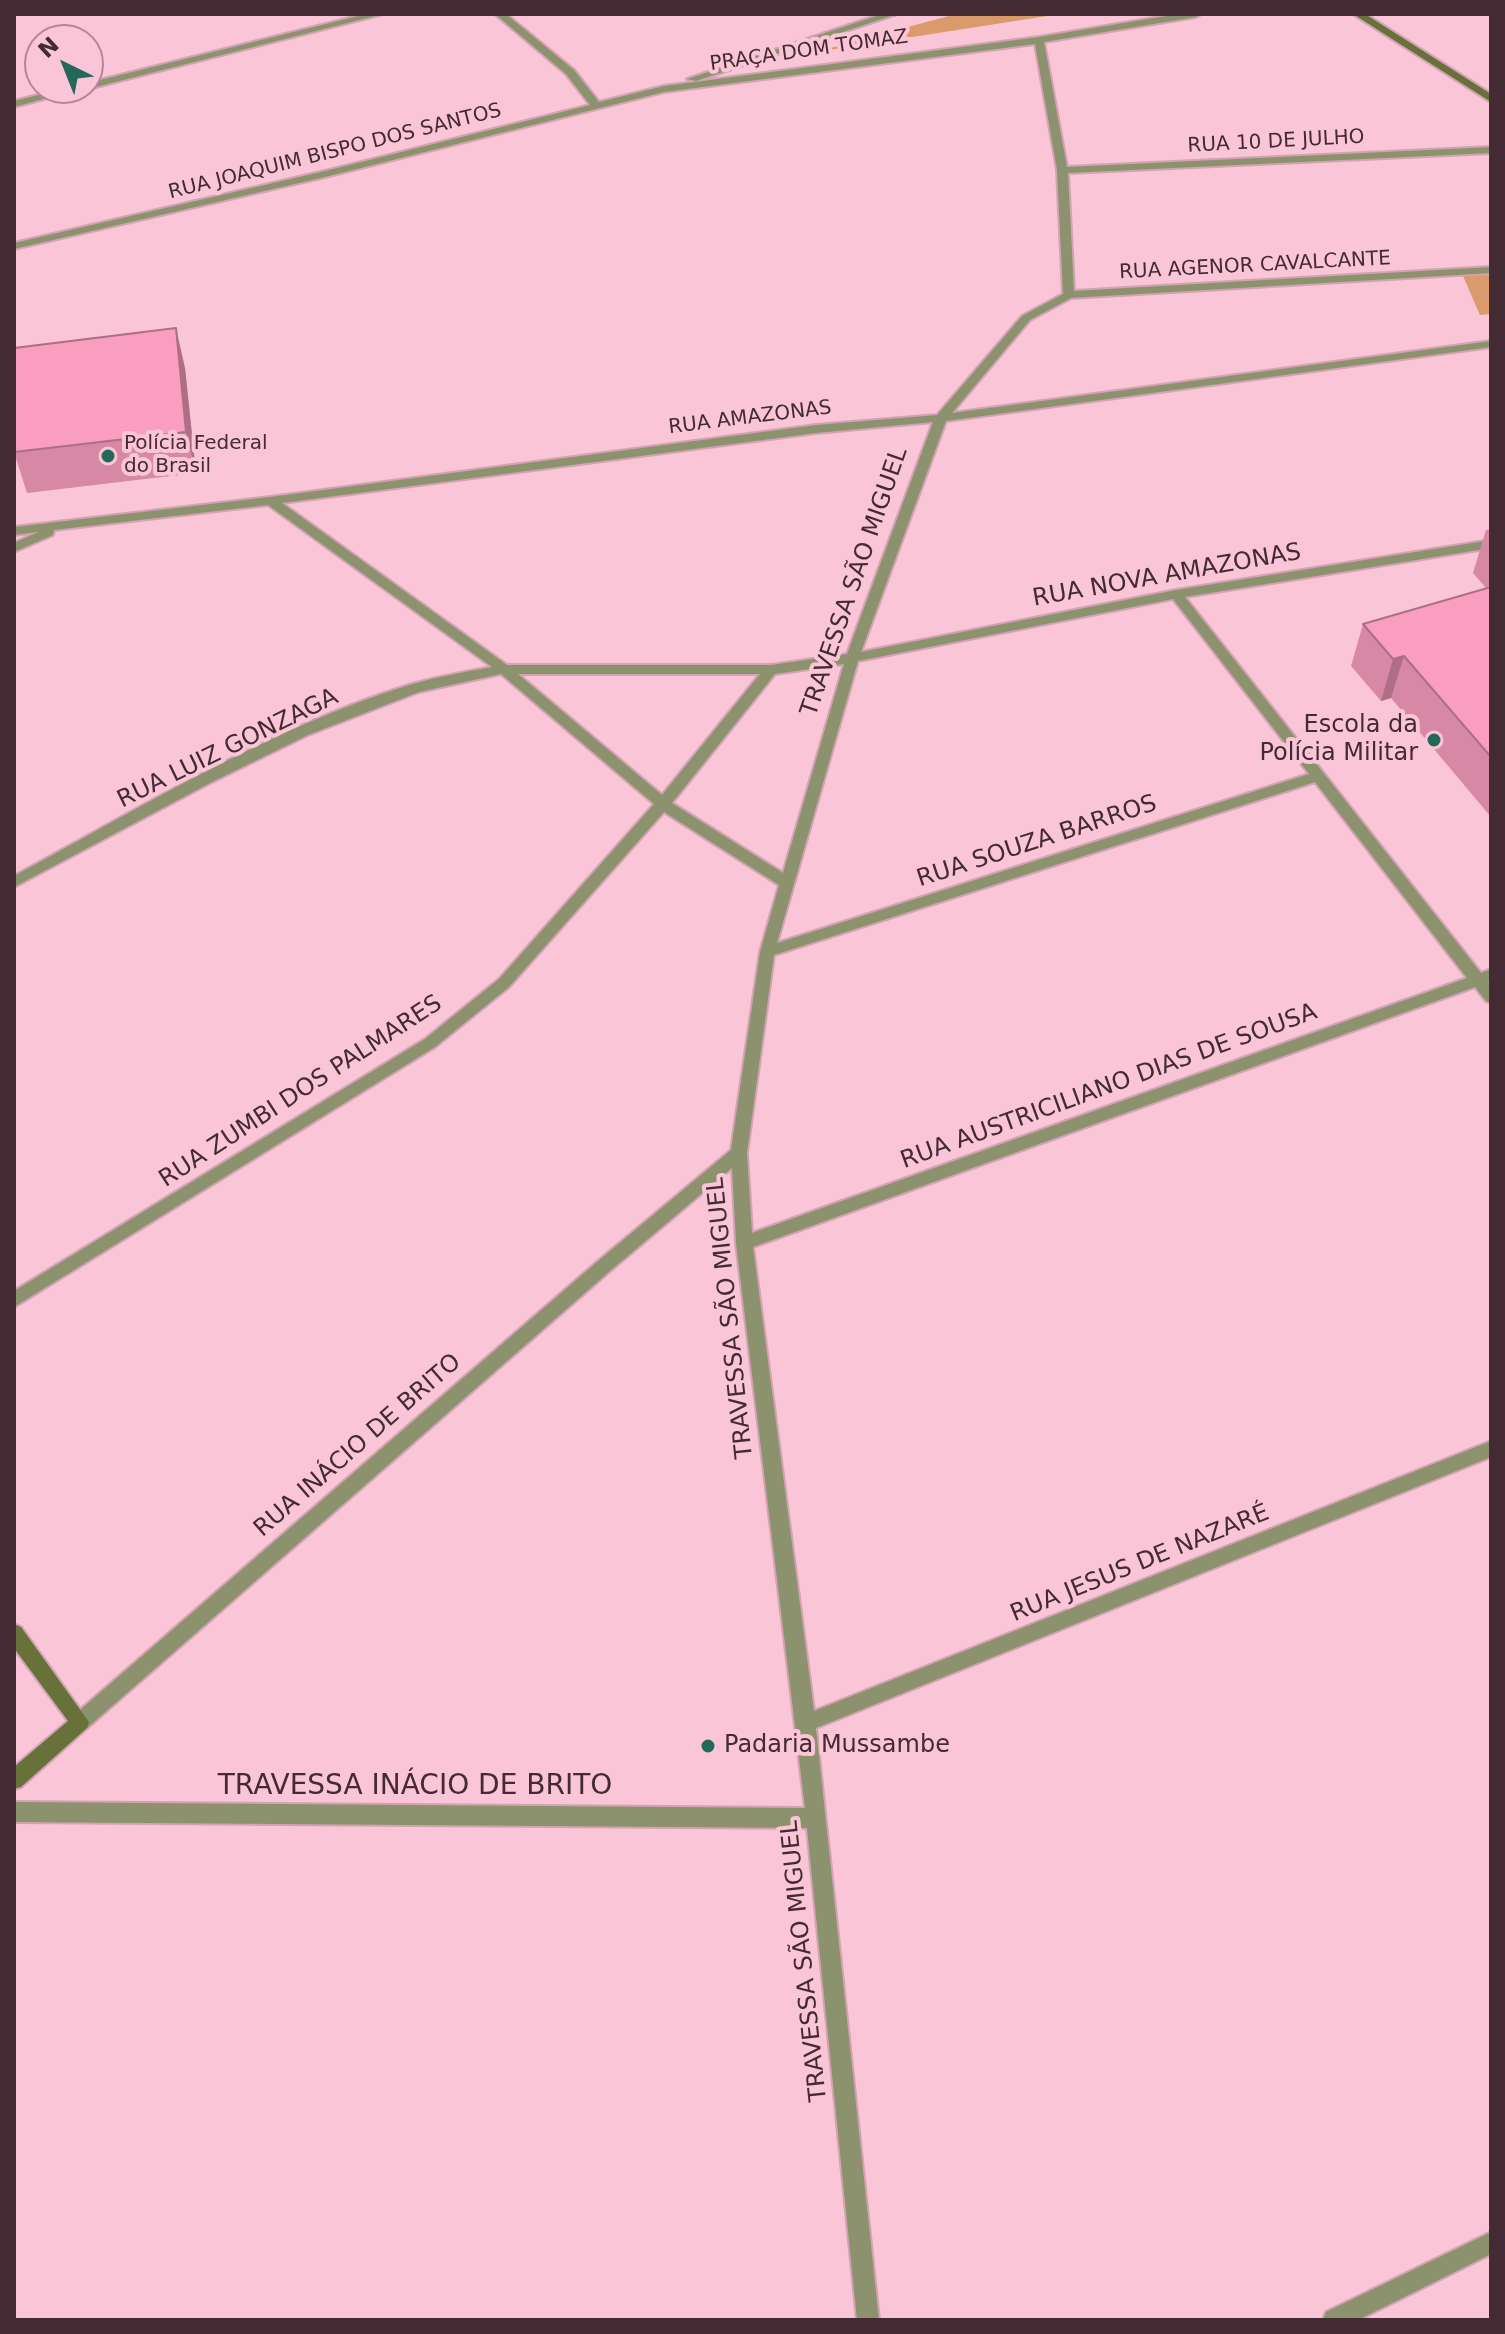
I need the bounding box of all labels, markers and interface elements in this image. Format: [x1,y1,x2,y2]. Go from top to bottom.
north arrow [24,24,104,104]
street label: PRAÇA DOM TOMAZ [708,25,910,77]
text: N [33,32,64,63]
street label: RUA JOAQUIM BISPO DOS SANTOS [166,99,504,205]
street label: RUA 10 DE JULHO [1187,125,1365,159]
street label: RUA AGENOR CAVALCANTE [1119,247,1391,285]
street label: RUA AMAZONAS [667,396,833,440]
place label: Polícia Federal do Brasil [124,432,268,479]
street label: TRAVESSA SÃO MIGUEL [795,444,915,720]
marker: Polícia Federal do Brasil [99,447,117,465]
street label: RUA NOVA AMAZONAS [1031,538,1303,614]
street label: RUA LUIZ GONZAGA [113,683,343,815]
place label: Escola da Polícia Militar [1259,712,1418,768]
marker: Escola da Polícia Militar [1425,731,1443,749]
street label: RUA SOUZA BARROS [913,790,1161,894]
street label: RUA ZUMBI DOS PALMARES [154,990,448,1194]
street label: RUA AUSTRICILIANO DIAS DE SOUSA [897,998,1321,1176]
street label: TRAVESSA SÃO MIGUEL [702,1176,760,1460]
street label: RUA INÁCIO DE BRITO [249,1348,467,1544]
street label: RUA JESUS DE NAZARÉ [1006,1499,1274,1629]
place label: Padaria Mussambe [724,1732,950,1760]
marker: Padaria Mussambe [699,1737,717,1755]
street label: TRAVESSA INÁCIO DE BRITO [218,1770,612,1804]
street label: TRAVESSA SÃO MIGUEL [776,1819,834,2103]

